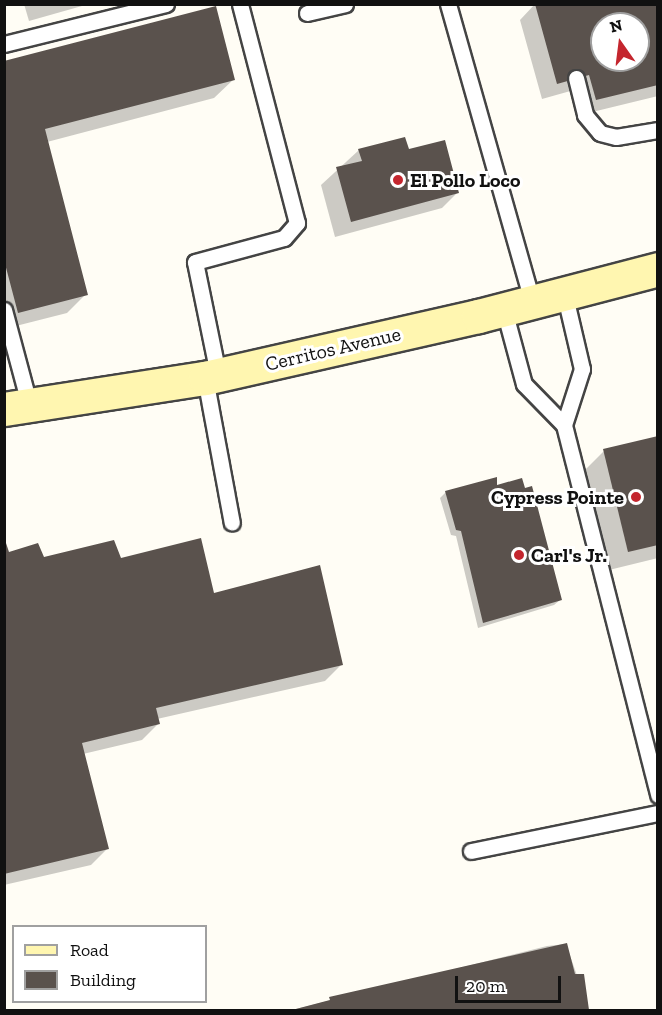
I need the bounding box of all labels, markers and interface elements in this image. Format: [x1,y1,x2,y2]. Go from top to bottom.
north arrow [590,12,650,72]
text: N [608,15,624,37]
place label: El Pollo Loco [410,168,520,192]
marker: El Pollo Loco [391,173,405,187]
street label: Cerritos Avenue [263,322,403,376]
place label: Cypress Pointe [491,485,624,509]
marker: Cypress Pointe [629,490,643,504]
place label: Carl's Jr. [531,543,607,567]
marker: Carl's Jr. [512,548,526,562]
legend [12,925,207,1003]
text: Road [70,939,109,961]
scale bar [458,964,564,1002]
text: Building [70,969,136,991]
text: 20 m [466,975,505,997]

